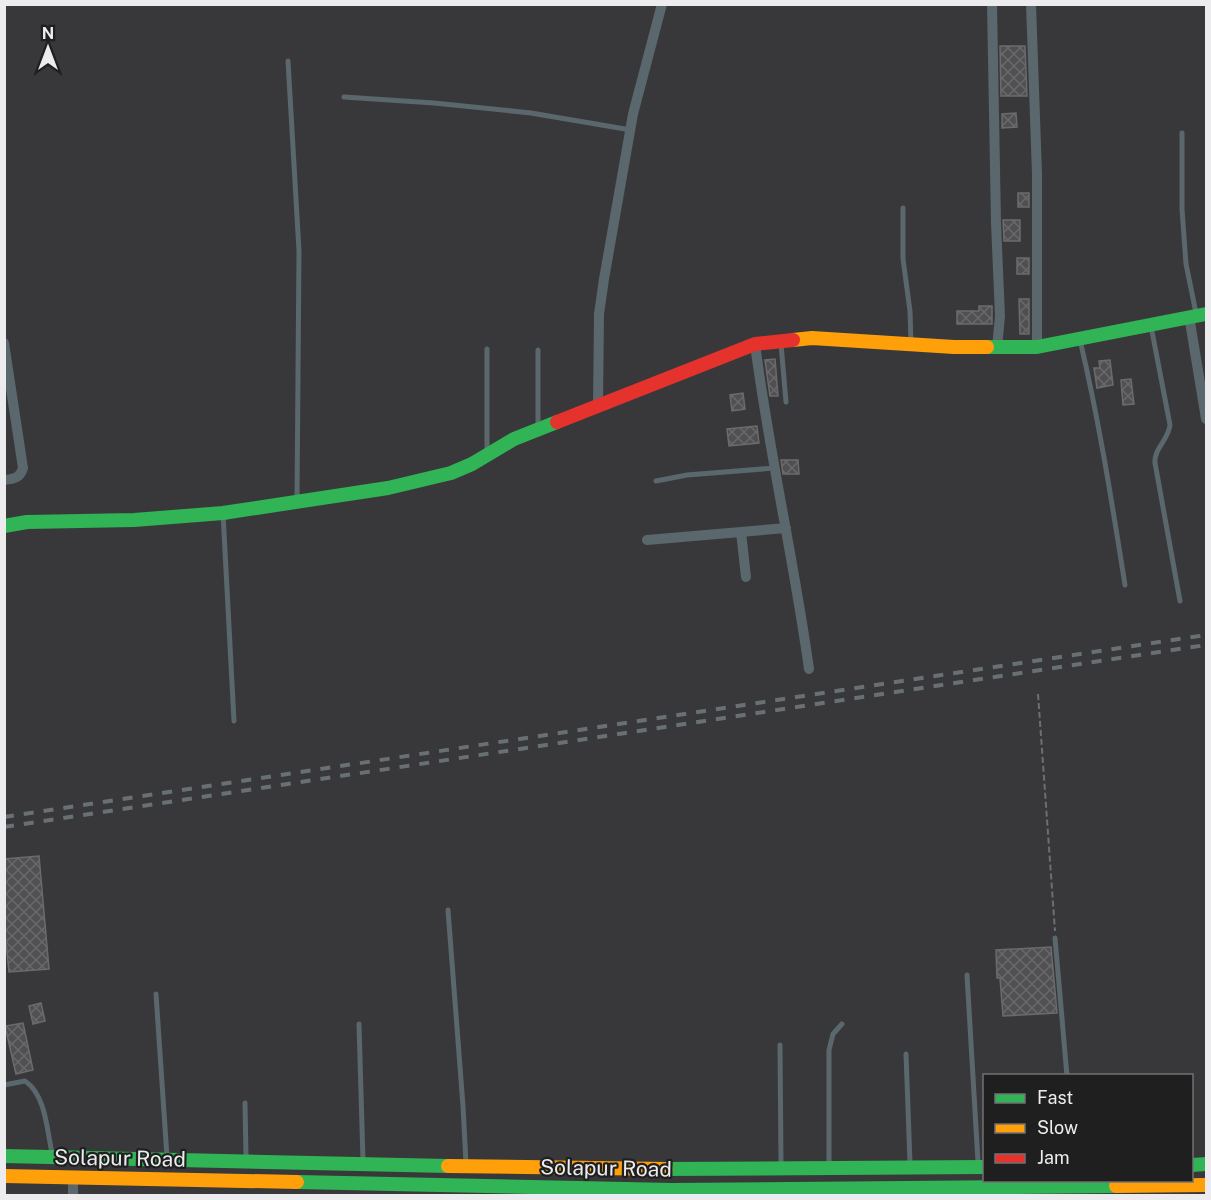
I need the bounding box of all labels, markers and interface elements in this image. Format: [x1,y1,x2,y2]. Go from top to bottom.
north arrow [18,18,78,78]
text: N [42,24,54,43]
legend [983,1074,1193,1182]
text: Fast [1037,1087,1073,1108]
text: Slow [1037,1117,1078,1138]
street label: Solapur Road [54,1144,186,1172]
text: Jam [1037,1147,1070,1168]
street label: Solapur Road [540,1154,672,1182]

